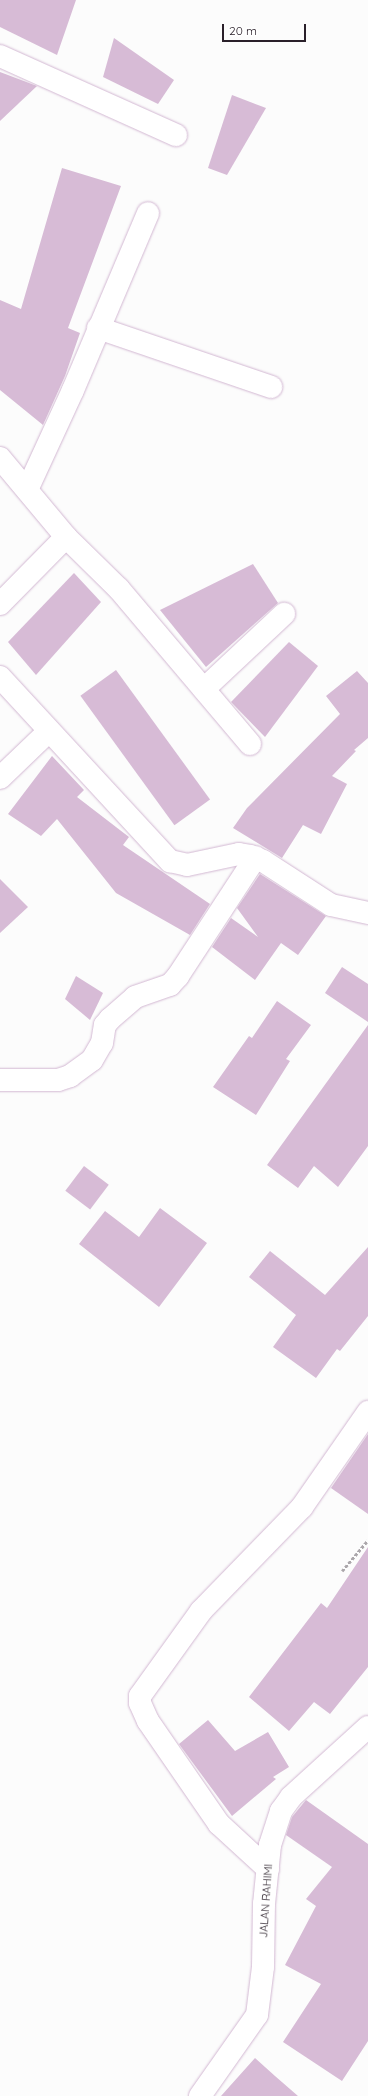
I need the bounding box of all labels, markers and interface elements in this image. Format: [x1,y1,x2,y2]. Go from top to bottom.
scale bar [224,16,308,42]
text: 20 m [229,23,257,38]
street label: JALAN RAHIMI [257,1864,275,1938]

